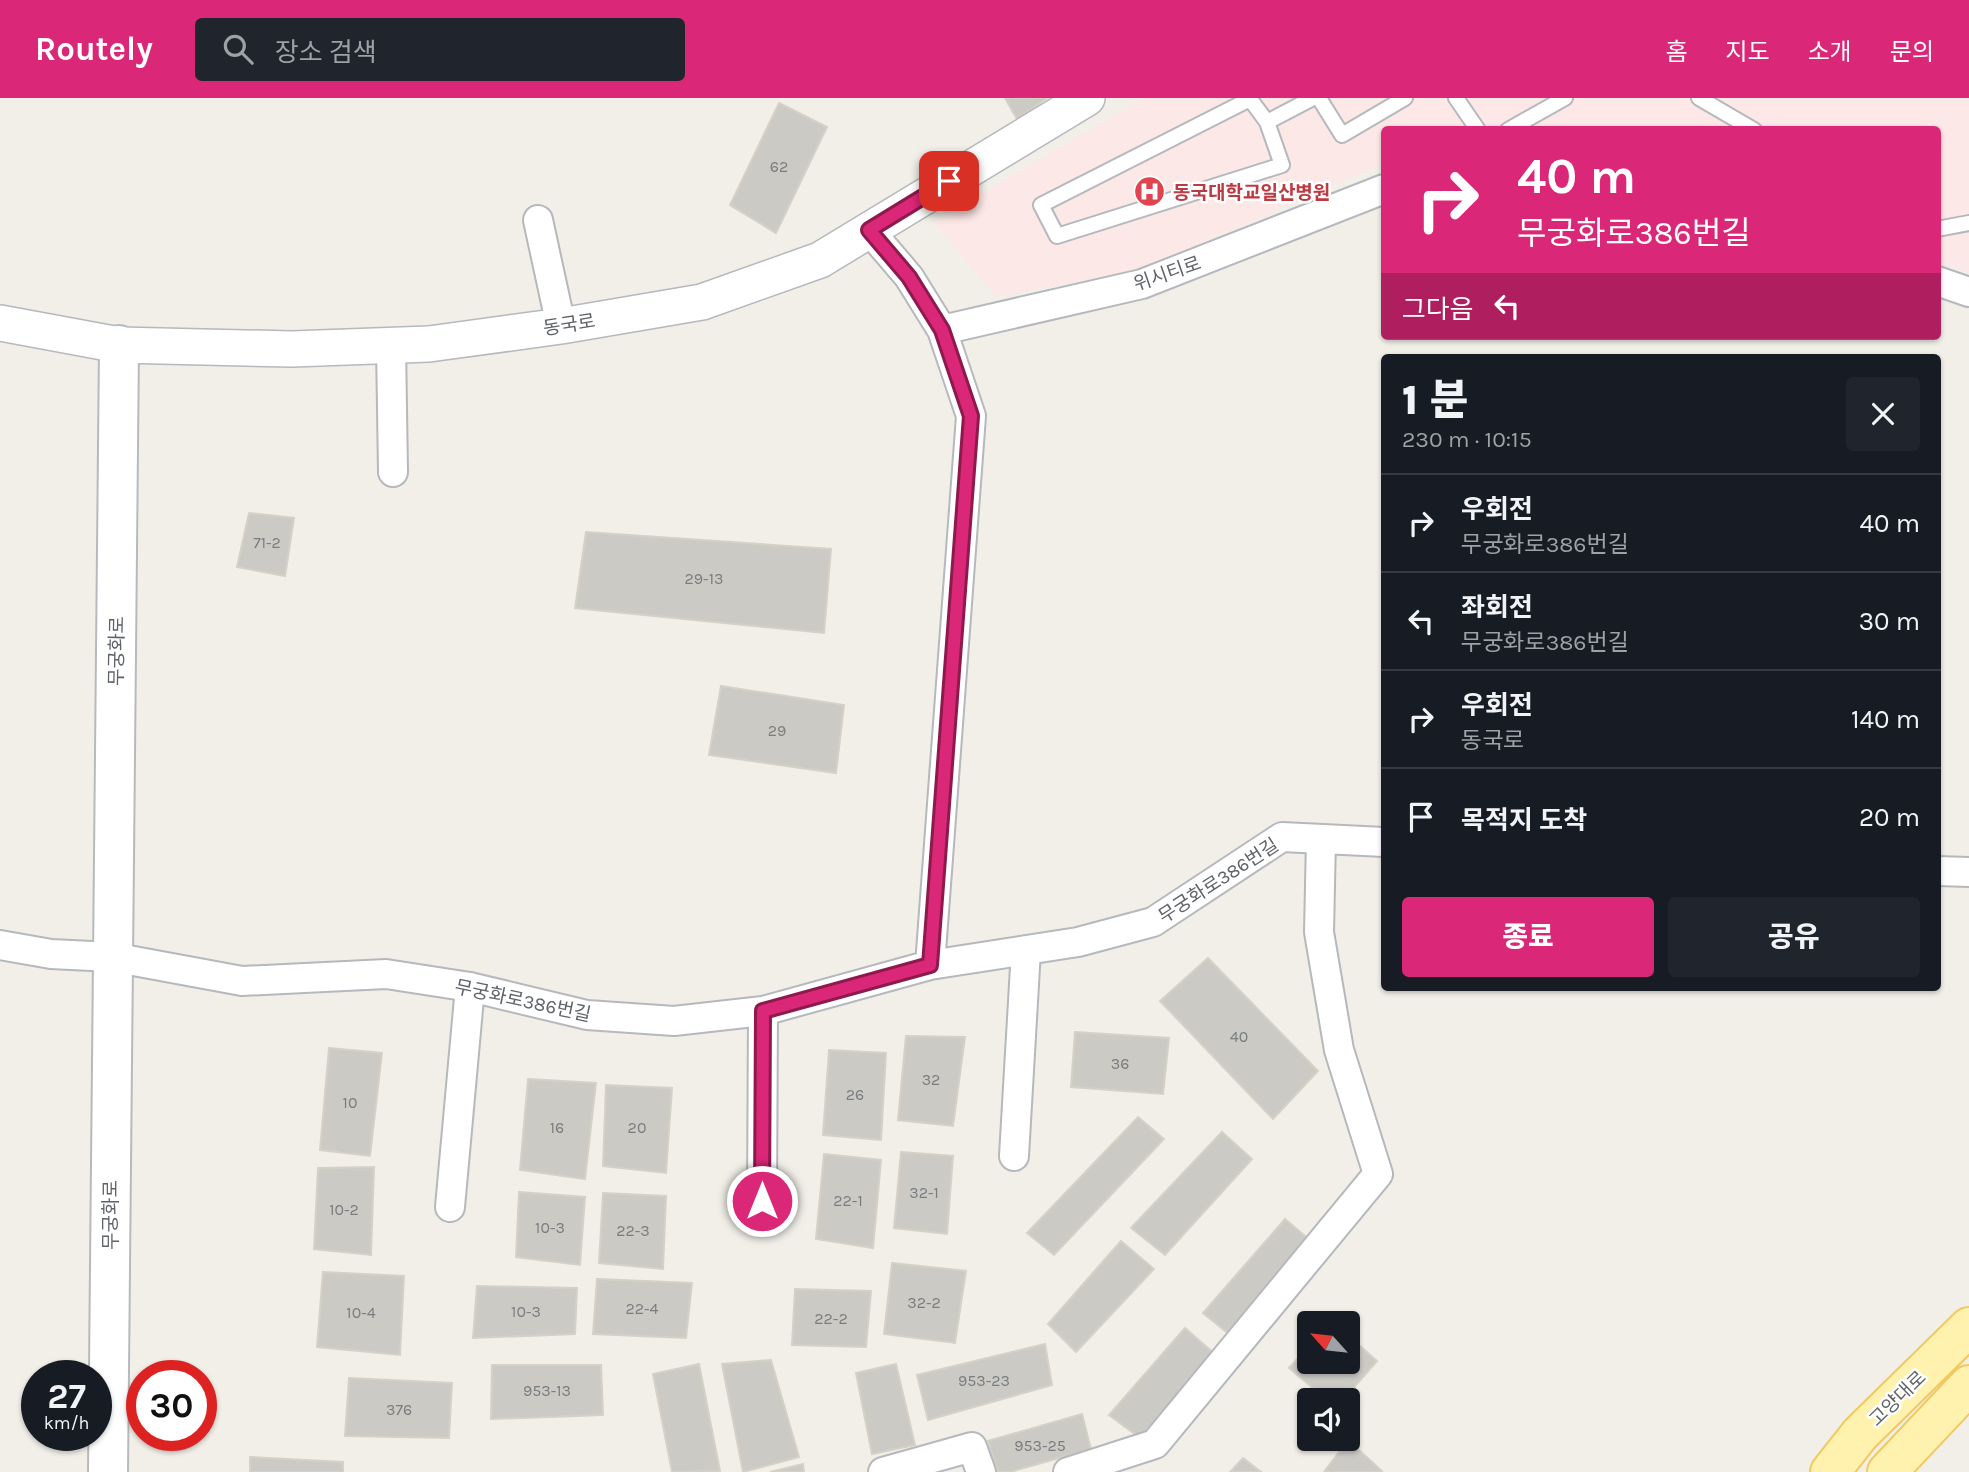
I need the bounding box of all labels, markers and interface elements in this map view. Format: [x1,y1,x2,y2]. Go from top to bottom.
search box [195,18,685,81]
text: Routely [35,30,153,68]
icon: search [219,30,257,68]
text: 장소 검색 [275,37,377,68]
text: 홈 [1665,38,1687,66]
text: 지도 [1725,38,1770,66]
text: 소개 [1808,38,1852,66]
text: 문의 [1890,38,1934,66]
text: 40 m [1517,148,1636,205]
pin [919,151,979,211]
icon: right [1402,154,1493,245]
house number: 62 [770,157,788,176]
icon: arrive [930,162,968,200]
hospital icon: 동국대학교일산병원 [1133,175,1167,209]
place label: 동국대학교일산병원 [1173,182,1330,204]
text: 무궁화로386번길 [1517,215,1751,252]
street label: 위시티로 [1131,252,1204,296]
icon: left [1488,287,1526,325]
text: 그다음 [1402,294,1474,325]
street label: 동국로 [542,310,597,340]
text: 1 분 [1402,375,1468,425]
button: close [1846,377,1920,451]
text: 230 m · 10:15 [1402,426,1532,453]
text: 우회전 [1461,494,1533,525]
icon: right [1402,504,1440,542]
text: 40 m [1860,508,1920,539]
text: 무궁화로386번길 [1461,531,1629,558]
house number: 71-2 [253,533,281,552]
house number: 29-13 [685,569,723,588]
text: 좌회전 [1461,592,1533,623]
icon: left [1402,602,1440,640]
text: 30 m [1859,606,1920,637]
street label: 무궁화로 [105,616,129,686]
text: 무궁화로386번길 [1461,629,1629,656]
text: 우회전 [1461,690,1533,721]
icon: right [1402,700,1440,738]
text: 140 m [1851,704,1920,735]
house number: 29 [768,721,786,740]
text: 동국로 [1461,727,1524,754]
icon: arrive [1402,798,1440,836]
text: 20 m [1859,802,1920,833]
text: 목적지 도착 [1461,805,1587,836]
street label: 무궁화로386번길 [1154,834,1283,928]
button: 종료 [1402,897,1654,977]
button: 공유 [1668,897,1920,977]
street label: 무궁화로386번길 [453,976,593,1026]
house number: 40 [1230,1027,1248,1046]
house number: 36 [1111,1054,1129,1073]
house number: 32 [922,1070,940,1089]
house number: 26 [846,1085,864,1104]
house number: 10 [343,1093,357,1112]
house number: 16 [550,1118,564,1137]
house number: 20 [628,1118,646,1137]
position arrow [725,1164,799,1238]
street label: 무궁화로 [100,1180,122,1250]
house number: 32-1 [909,1183,939,1202]
house number: 22-1 [833,1191,863,1210]
house number: 10-2 [329,1200,359,1219]
house number: 10-3 [535,1218,565,1237]
house number: 22-3 [616,1221,650,1240]
house number: 32-2 [907,1293,941,1312]
house number: 22-4 [625,1299,659,1318]
house number: 10-3 [511,1302,541,1321]
house number: 10-4 [346,1303,376,1322]
house number: 22-2 [814,1309,848,1328]
north arrow [1297,1311,1360,1374]
map controls [1297,1311,1360,1451]
speed limit sign: 30 [126,1360,217,1451]
street label: 고양대로 [1865,1367,1930,1431]
house number: 953-23 [958,1371,1010,1390]
text: 27 [47,1376,86,1417]
house number: 953-13 [523,1381,571,1400]
button: sound [1297,1388,1360,1451]
house number: 376 [386,1400,412,1419]
text: km/h [44,1412,89,1434]
house number: 953-25 [1014,1436,1066,1455]

